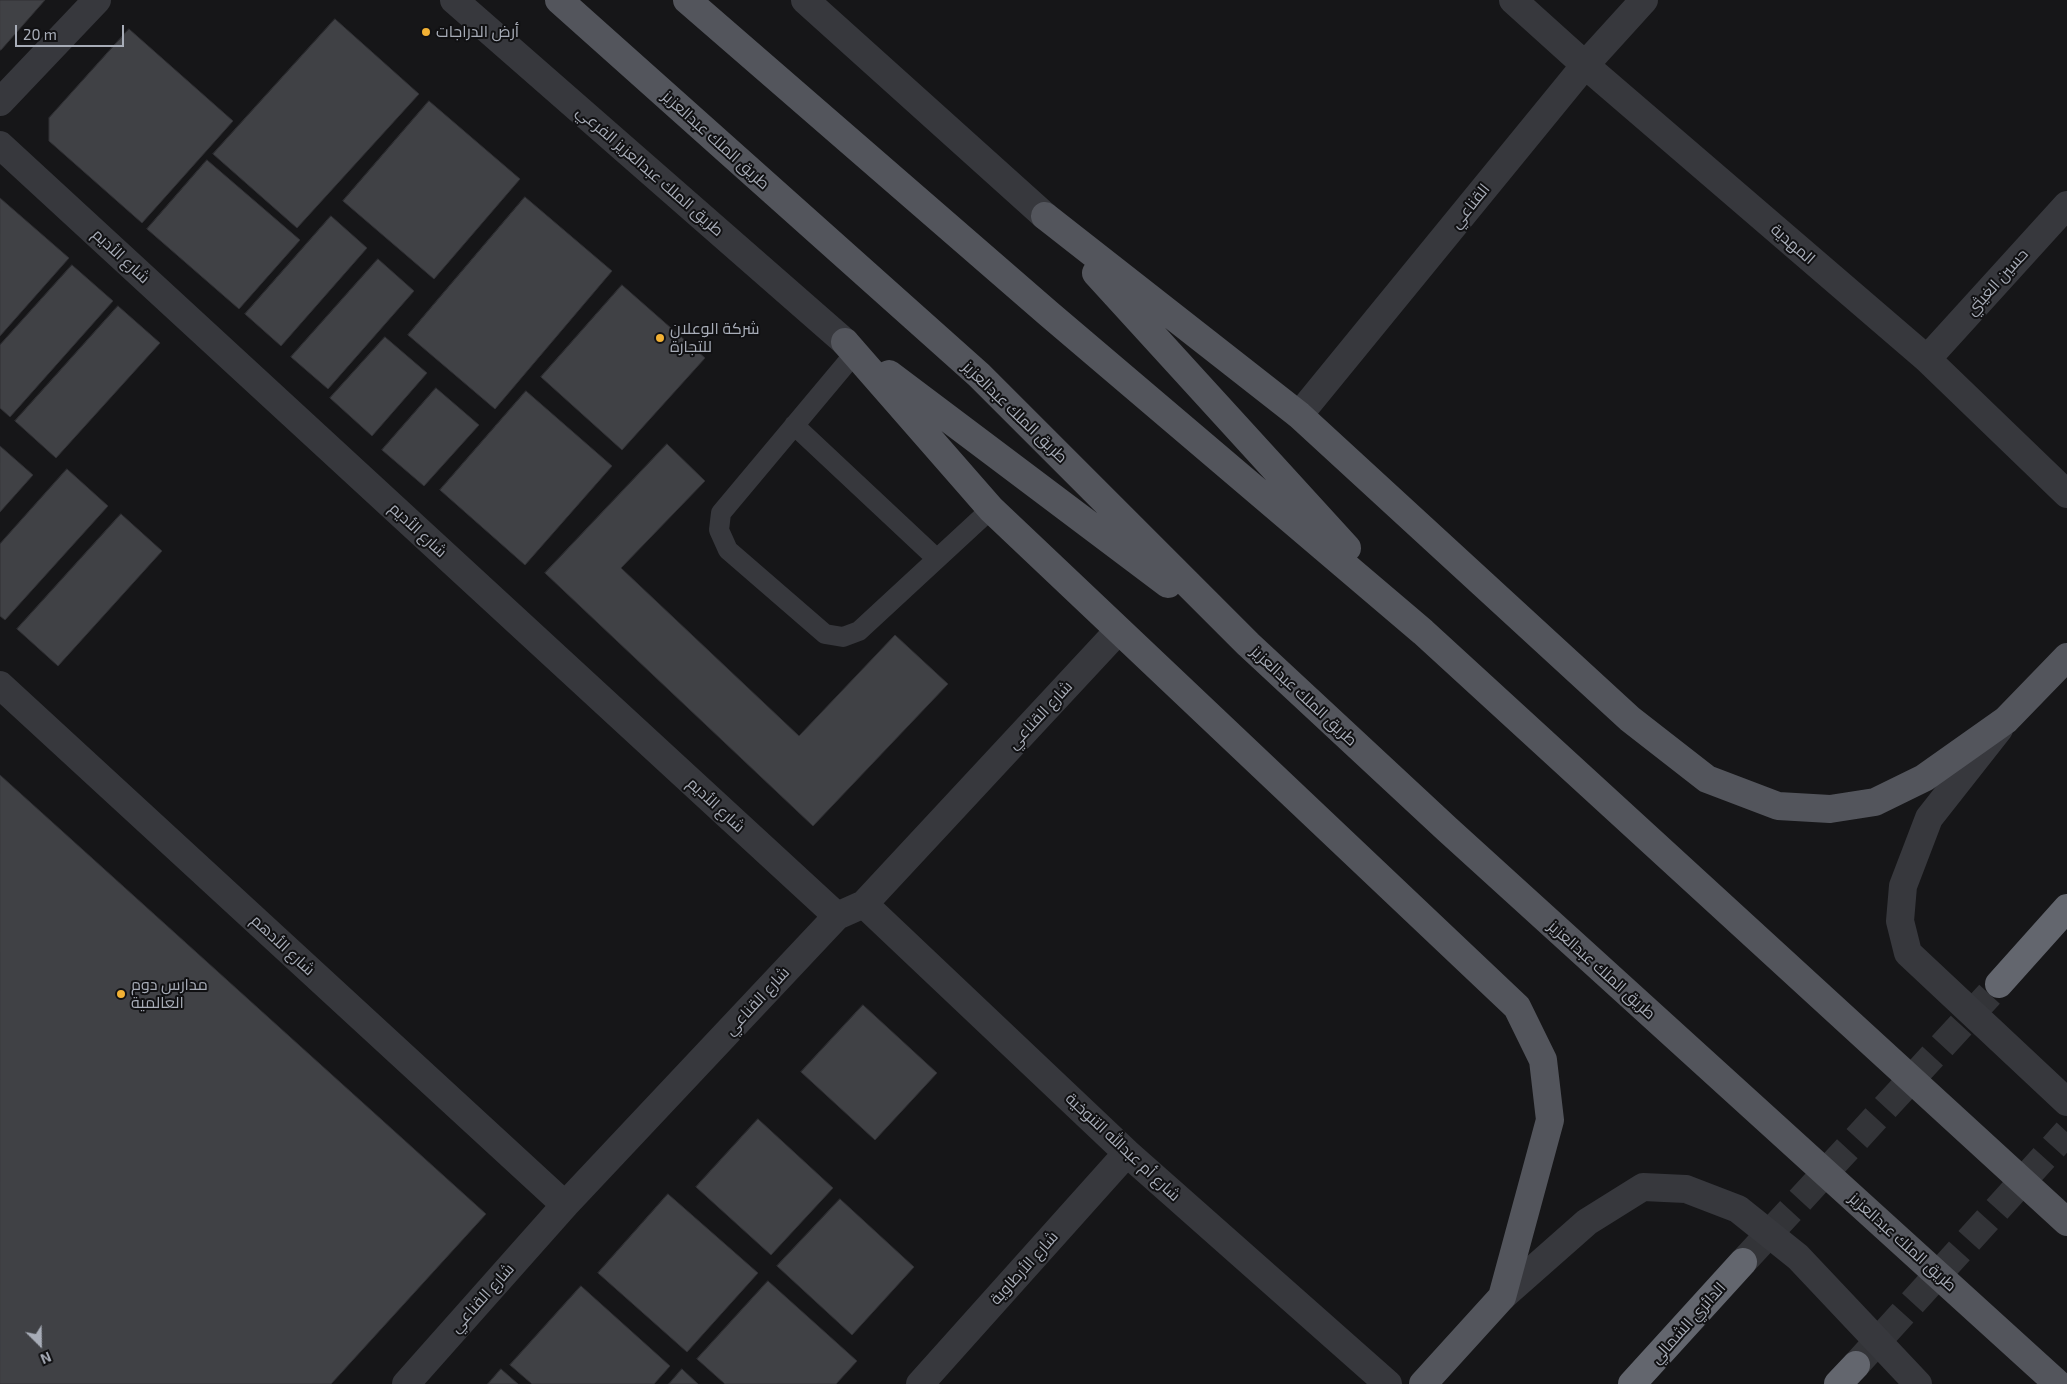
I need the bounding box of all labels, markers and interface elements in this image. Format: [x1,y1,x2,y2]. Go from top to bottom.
scale bar [18,15,126,47]
place label: أرض الدراجات [436,22,519,42]
text: 20 m [23,25,57,43]
marker: أرض الدراجات [420,26,432,38]
street label: طريق الملك عبدالعزيز [658,87,774,193]
street label: طريق الملك عبدالعزيز الفرعي [572,102,728,240]
street label: القناعي [1446,180,1494,232]
street label: المهدية [1767,220,1819,268]
street label: شارع الأديم [88,225,154,287]
street label: حسين الغيثي [1962,245,2032,319]
place label: شركة الوعلان للتجارة [670,319,759,357]
marker: شركة الوعلان للتجارة [654,332,666,344]
street label: طريق الملك عبدالعزيز [959,357,1071,467]
street label: شارع الأديم [385,499,451,561]
street label: طريق الملك عبدالعزيز [1247,642,1361,750]
street label: شارع القناعي [1003,677,1077,753]
street label: شارع الأديم [683,774,749,836]
street label: شارع الأدهم [247,911,319,979]
street label: طريق الملك عبدالعزيز [1544,917,1660,1023]
street label: شارع القناعي [720,963,794,1039]
place label: مدارس دوم العالمية [131,975,208,1013]
marker: مدارس دوم العالمية [115,988,127,1000]
street label: شارع أم عبدالله التنوخية [1062,1089,1184,1205]
street label: طريق الملك عبدالعزيز [1845,1189,1961,1295]
street label: شارع الأرطاوية [986,1227,1062,1309]
street label: شارع القناعي [446,1259,518,1337]
street label: الدائري الشمالي [1646,1278,1730,1368]
north arrow [15,1319,65,1369]
text: N [38,1348,54,1368]

